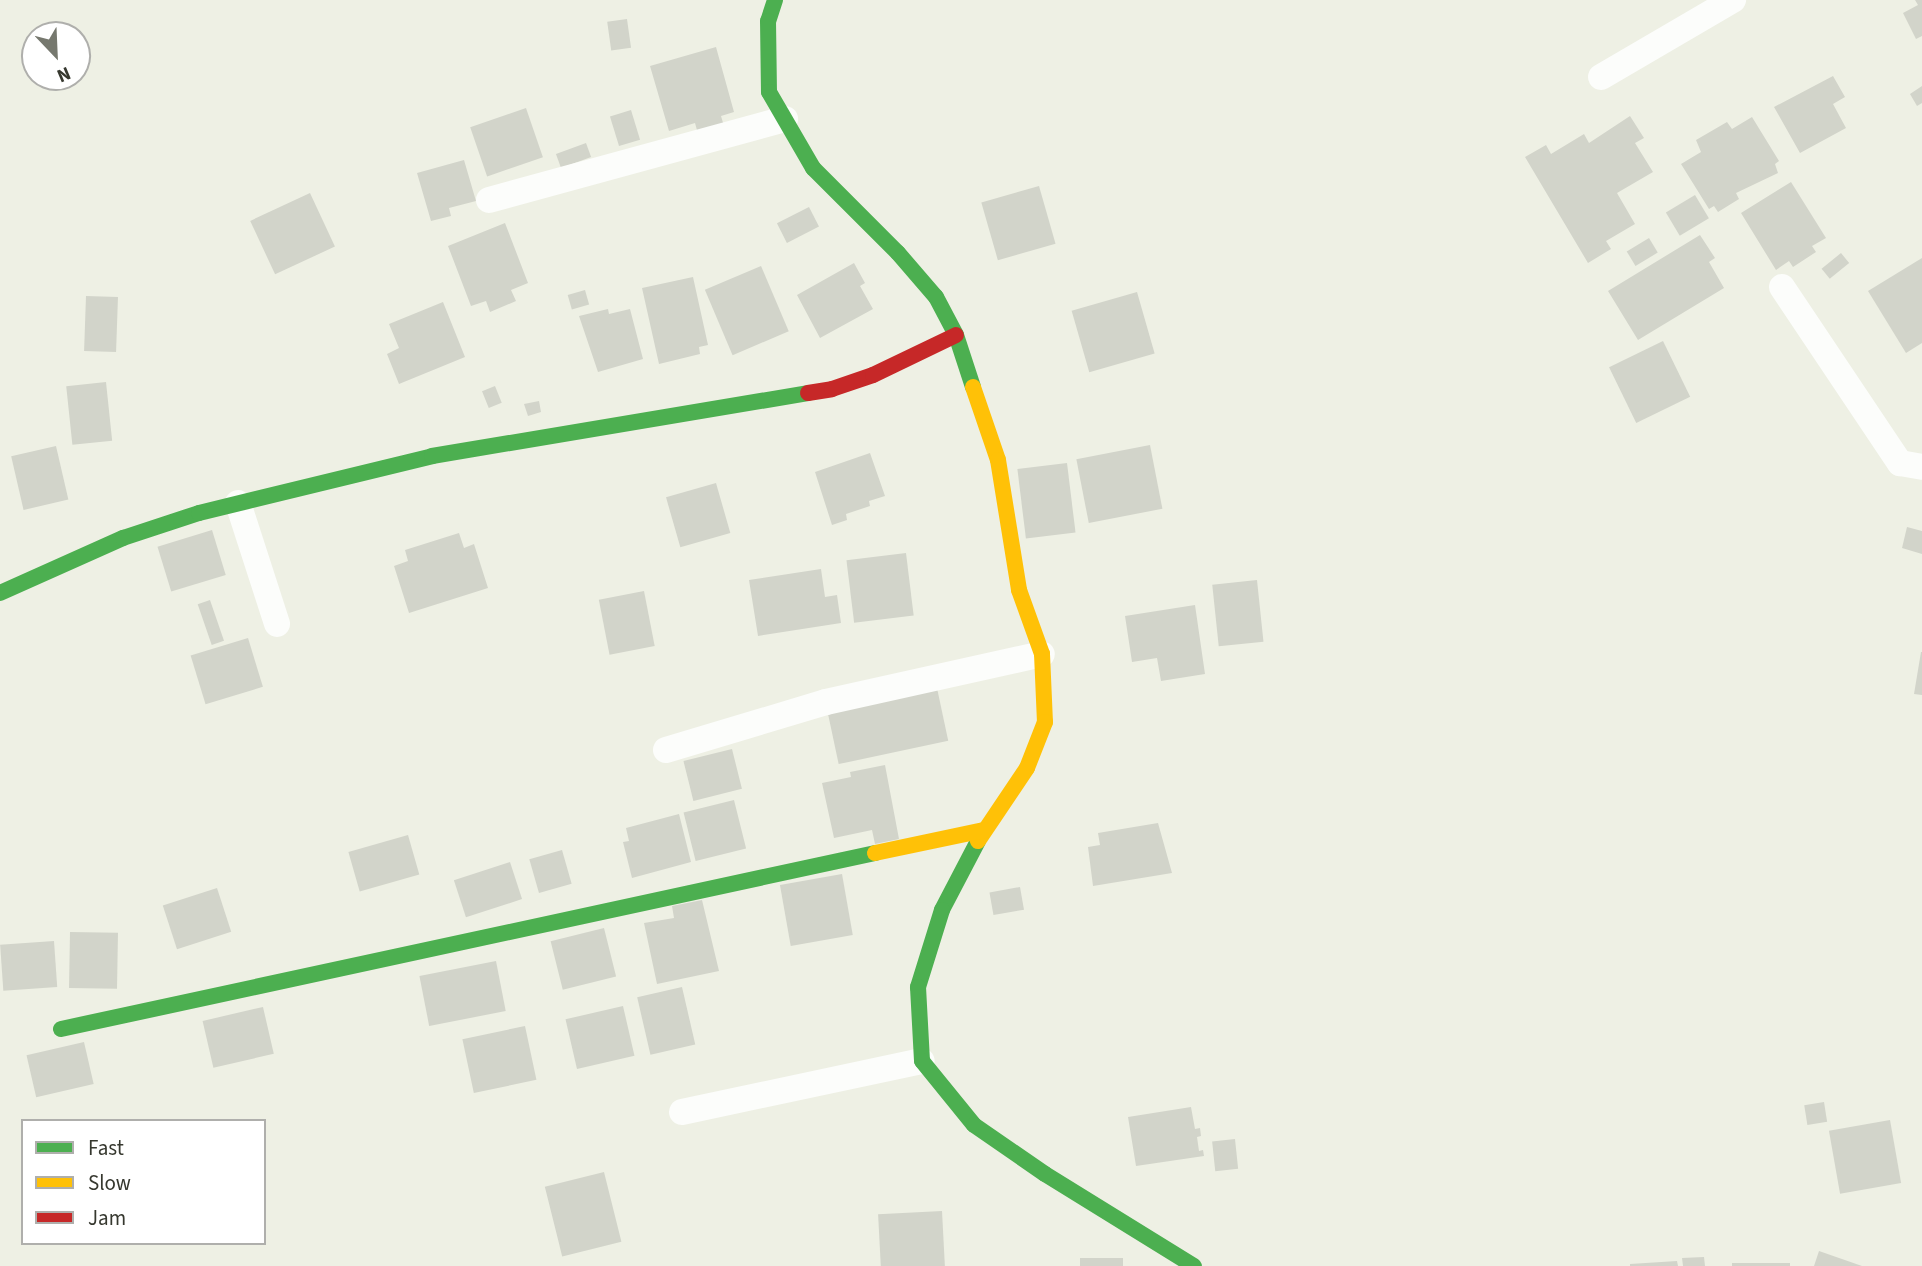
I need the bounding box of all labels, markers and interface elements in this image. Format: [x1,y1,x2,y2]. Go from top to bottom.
north arrow [21,21,91,91]
text: N [53,59,75,89]
legend [21,1119,266,1245]
text: Fast [88,1133,124,1163]
text: Slow [88,1168,131,1198]
text: Jam [88,1203,126,1233]

